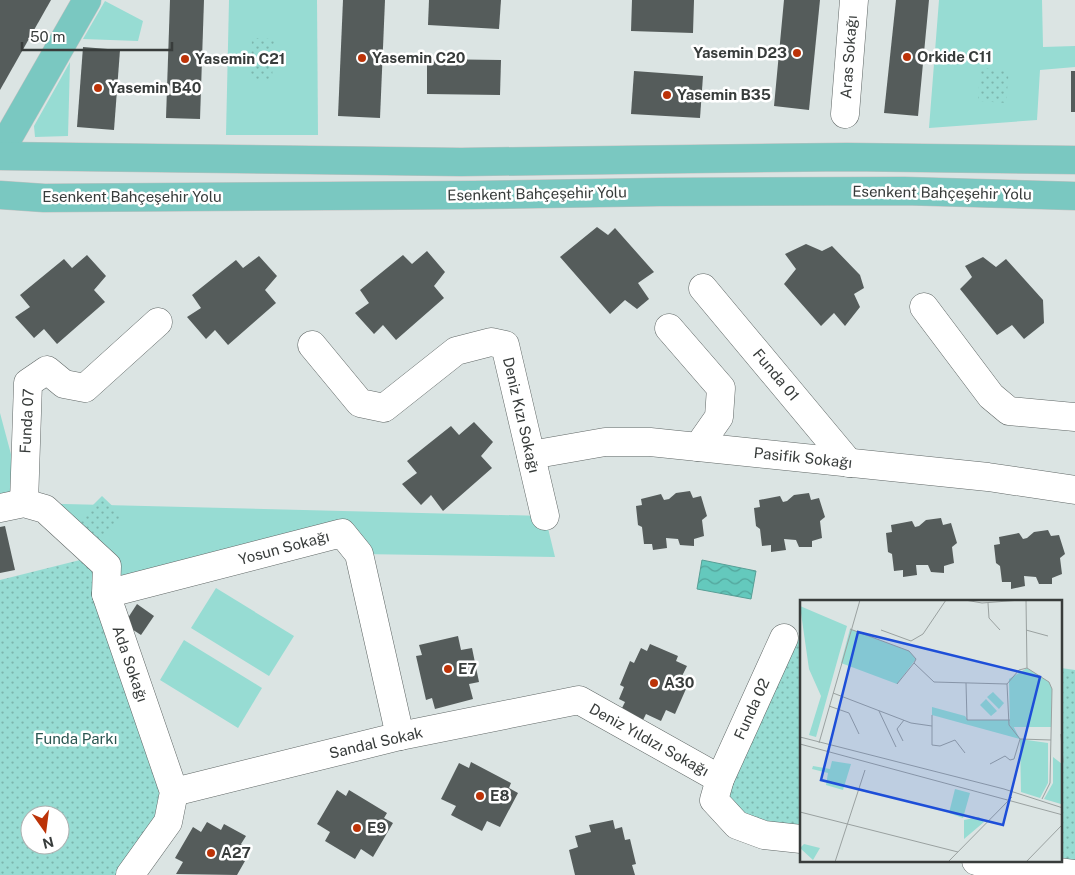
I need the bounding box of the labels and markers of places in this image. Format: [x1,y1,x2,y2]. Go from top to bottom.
place label: Yasemin D23 [693,44,787,61]
marker: Yasemin D23 [791,47,803,59]
place label: Orkide C11 [917,48,992,65]
place label: Yasemin C20 [372,49,466,66]
place label: Yasemin C21 [195,50,285,67]
marker: Orkide C11 [901,51,913,63]
marker: Yasemin C20 [356,52,368,64]
marker: Yasemin C21 [179,53,191,65]
place label: Yasemin B40 [108,79,202,96]
marker: Yasemin B40 [92,82,104,94]
place label: Yasemin B35 [677,86,771,103]
marker: Yasemin B35 [661,89,673,101]
place label: E7 [458,660,477,677]
marker: E7 [442,663,454,675]
place label: A30 [664,674,695,691]
marker: A30 [648,677,660,689]
place label: E8 [490,787,510,804]
marker: E8 [474,790,486,802]
place label: E9 [367,819,387,836]
marker: E9 [351,822,363,834]
place label: A27 [221,844,251,861]
marker: A27 [205,847,217,859]

